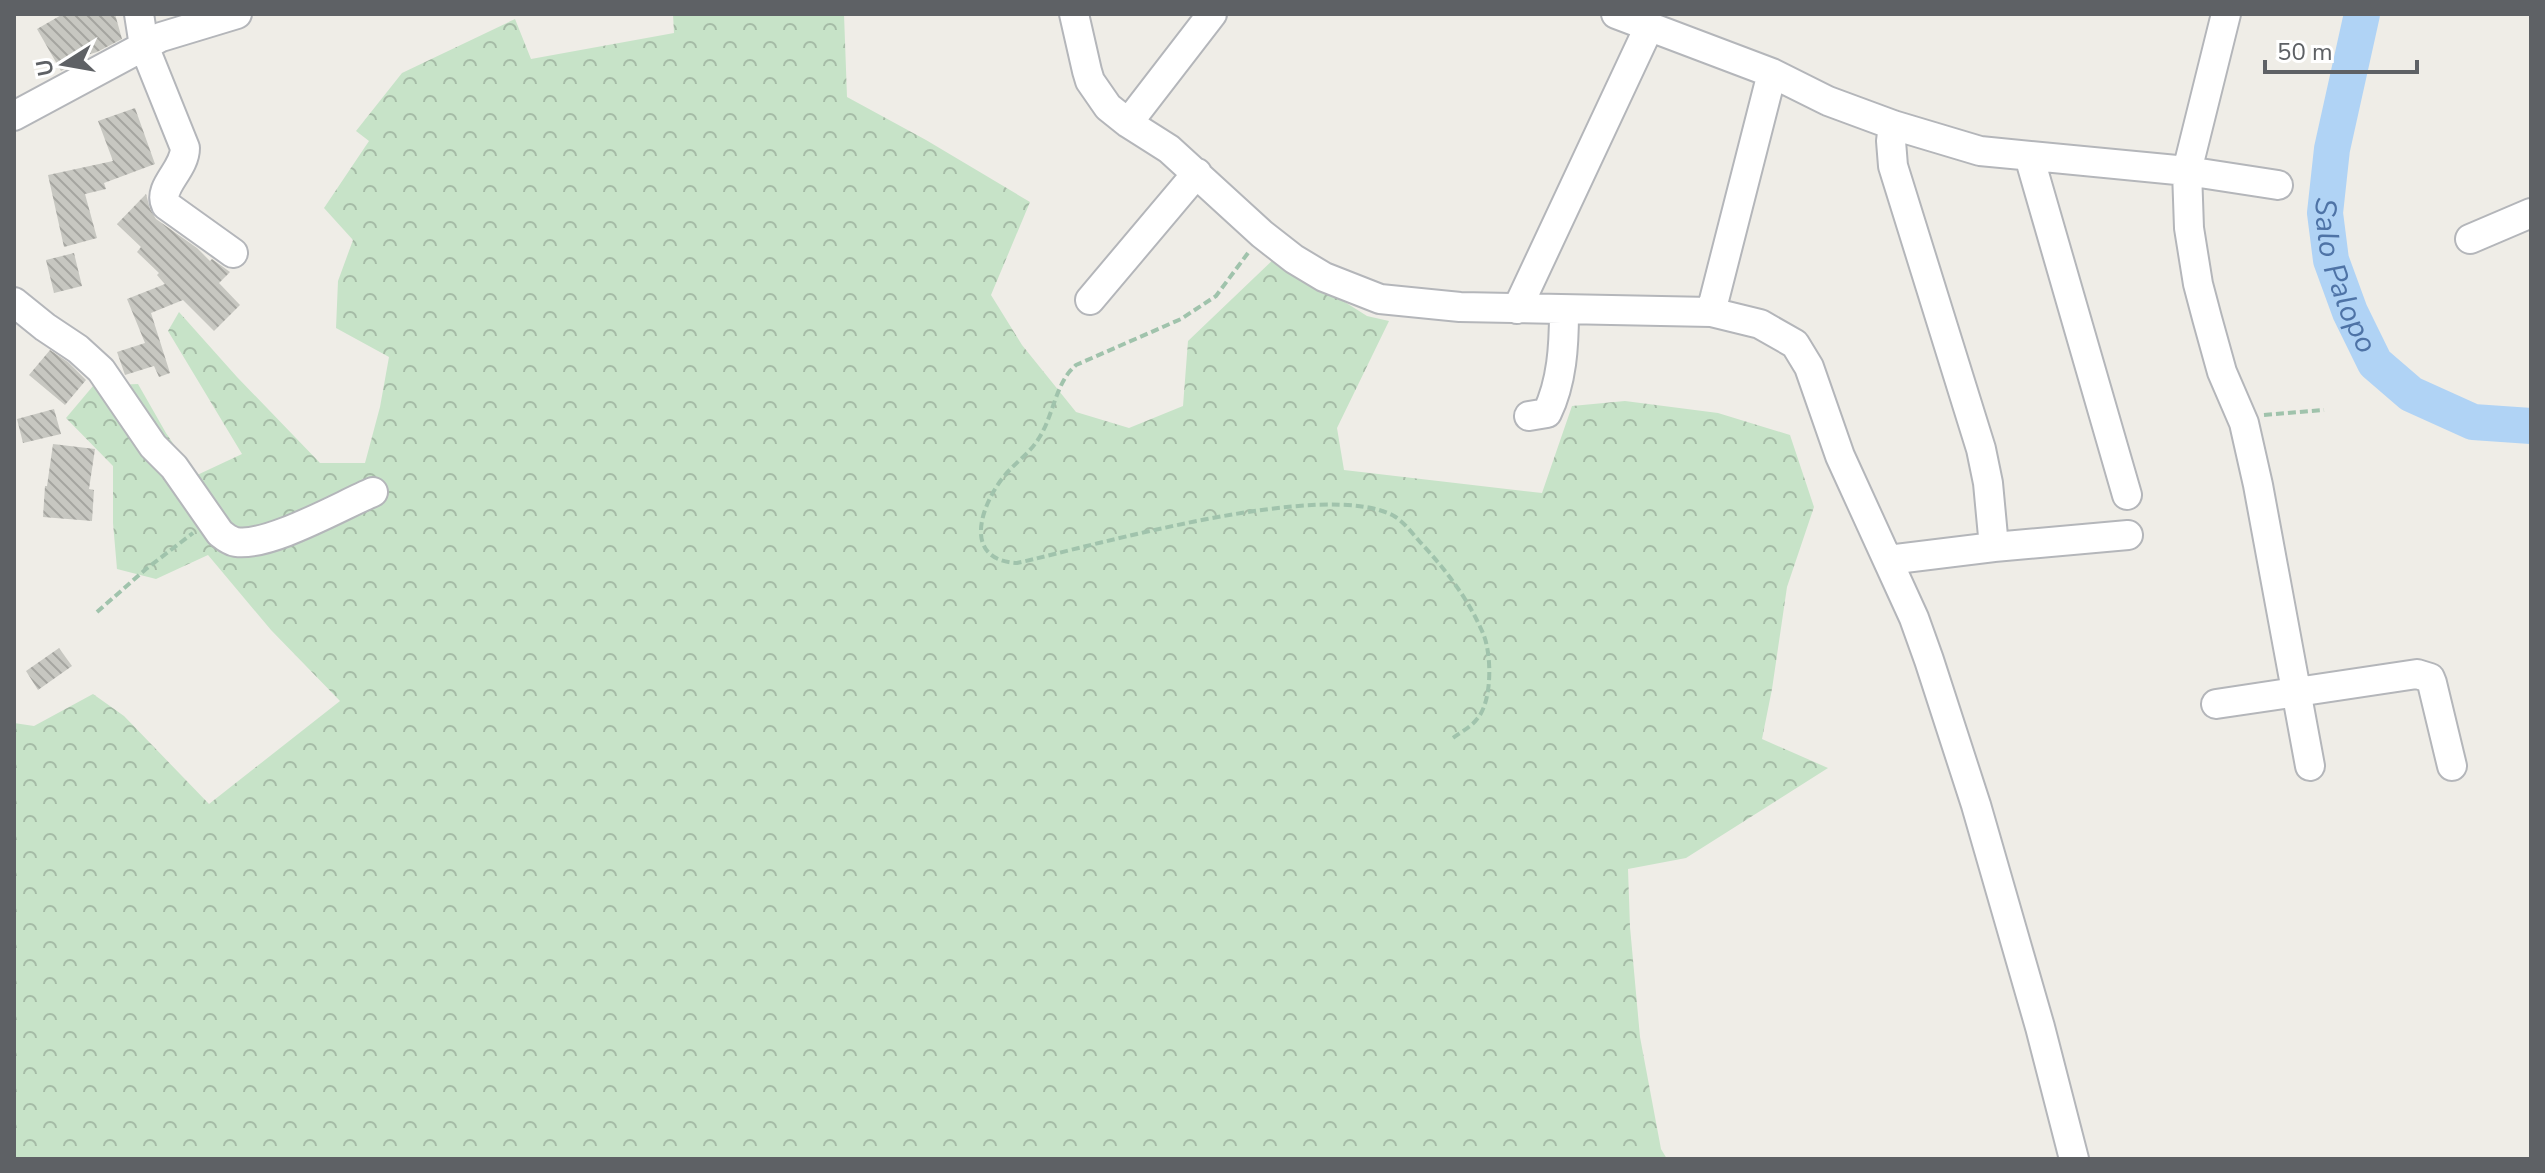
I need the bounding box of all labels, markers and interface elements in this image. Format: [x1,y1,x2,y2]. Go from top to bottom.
north arrow [24,24,104,104]
scale bar [2265,24,2417,74]
text: 50 m [2277,36,2333,68]
text: U [29,57,62,78]
water label: Salo Palopo [2304,196,2387,360]

